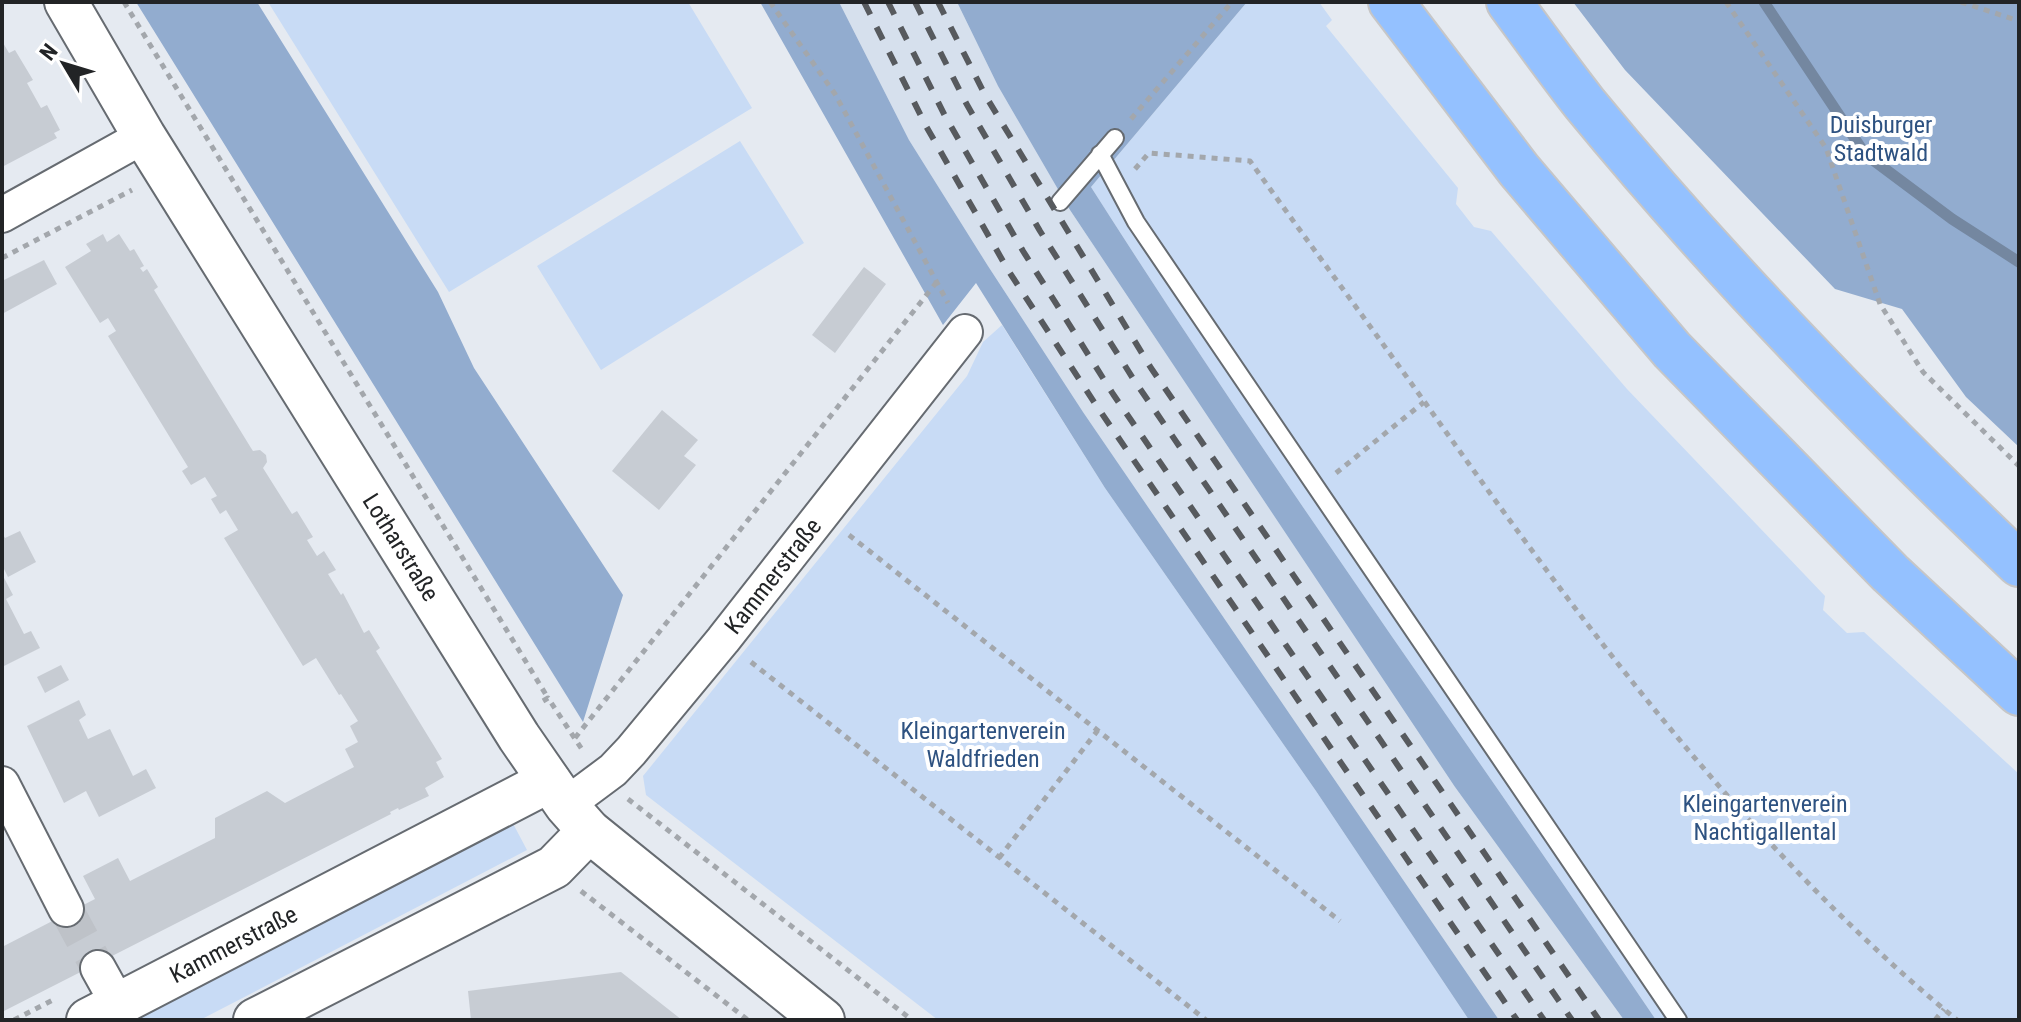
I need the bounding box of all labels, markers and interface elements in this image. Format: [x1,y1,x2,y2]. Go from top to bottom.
north arrow [24,24,104,104]
text: N [35,39,63,65]
park label: Duisburger Stadtwald [1830,111,1932,167]
street label: Lotharstraße [357,489,445,606]
street label: Kammerstraße [719,513,827,640]
park label: Kleingartenverein Waldfrieden [900,717,1066,773]
park label: Kleingartenverein Nachtigallental [1682,790,1848,846]
street label: Kammerstraße [165,900,302,989]

